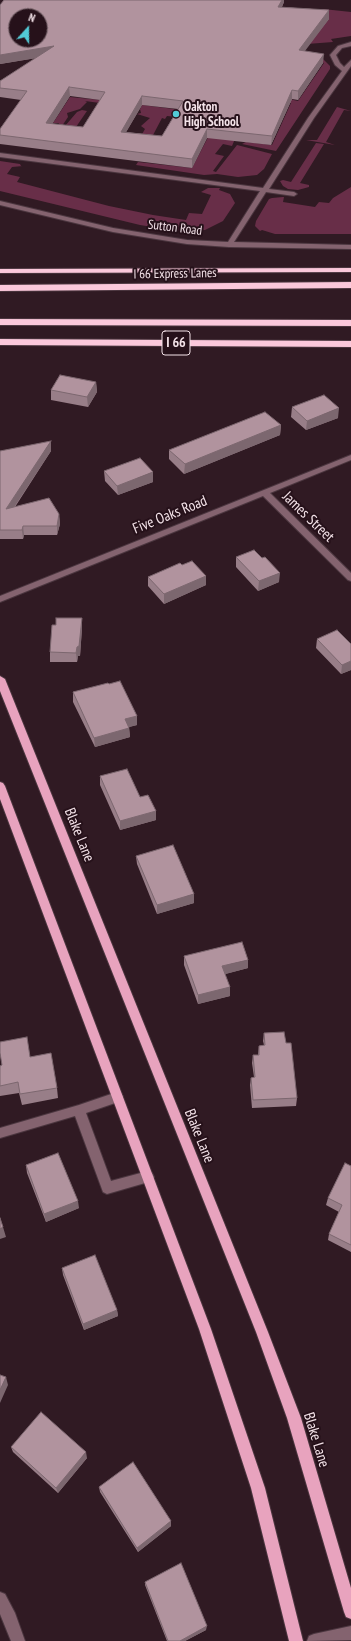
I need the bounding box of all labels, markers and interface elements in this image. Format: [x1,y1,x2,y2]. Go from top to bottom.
north arrow [8,8,48,48]
text: N [27,10,37,25]
place label: Oakton High School [184,99,239,130]
marker: Oakton High School [171,109,181,119]
street label: Sutton Road [147,217,203,239]
street label: I 66 Express Lanes [133,265,217,283]
road number: I 66 [162,331,190,355]
street label: James Street [278,488,338,546]
street label: Five Oaks Road [130,492,210,538]
street label: Blake Lane [60,805,98,865]
street label: Blake Lane [180,1106,218,1166]
street label: Blake Lane [299,1410,333,1470]

